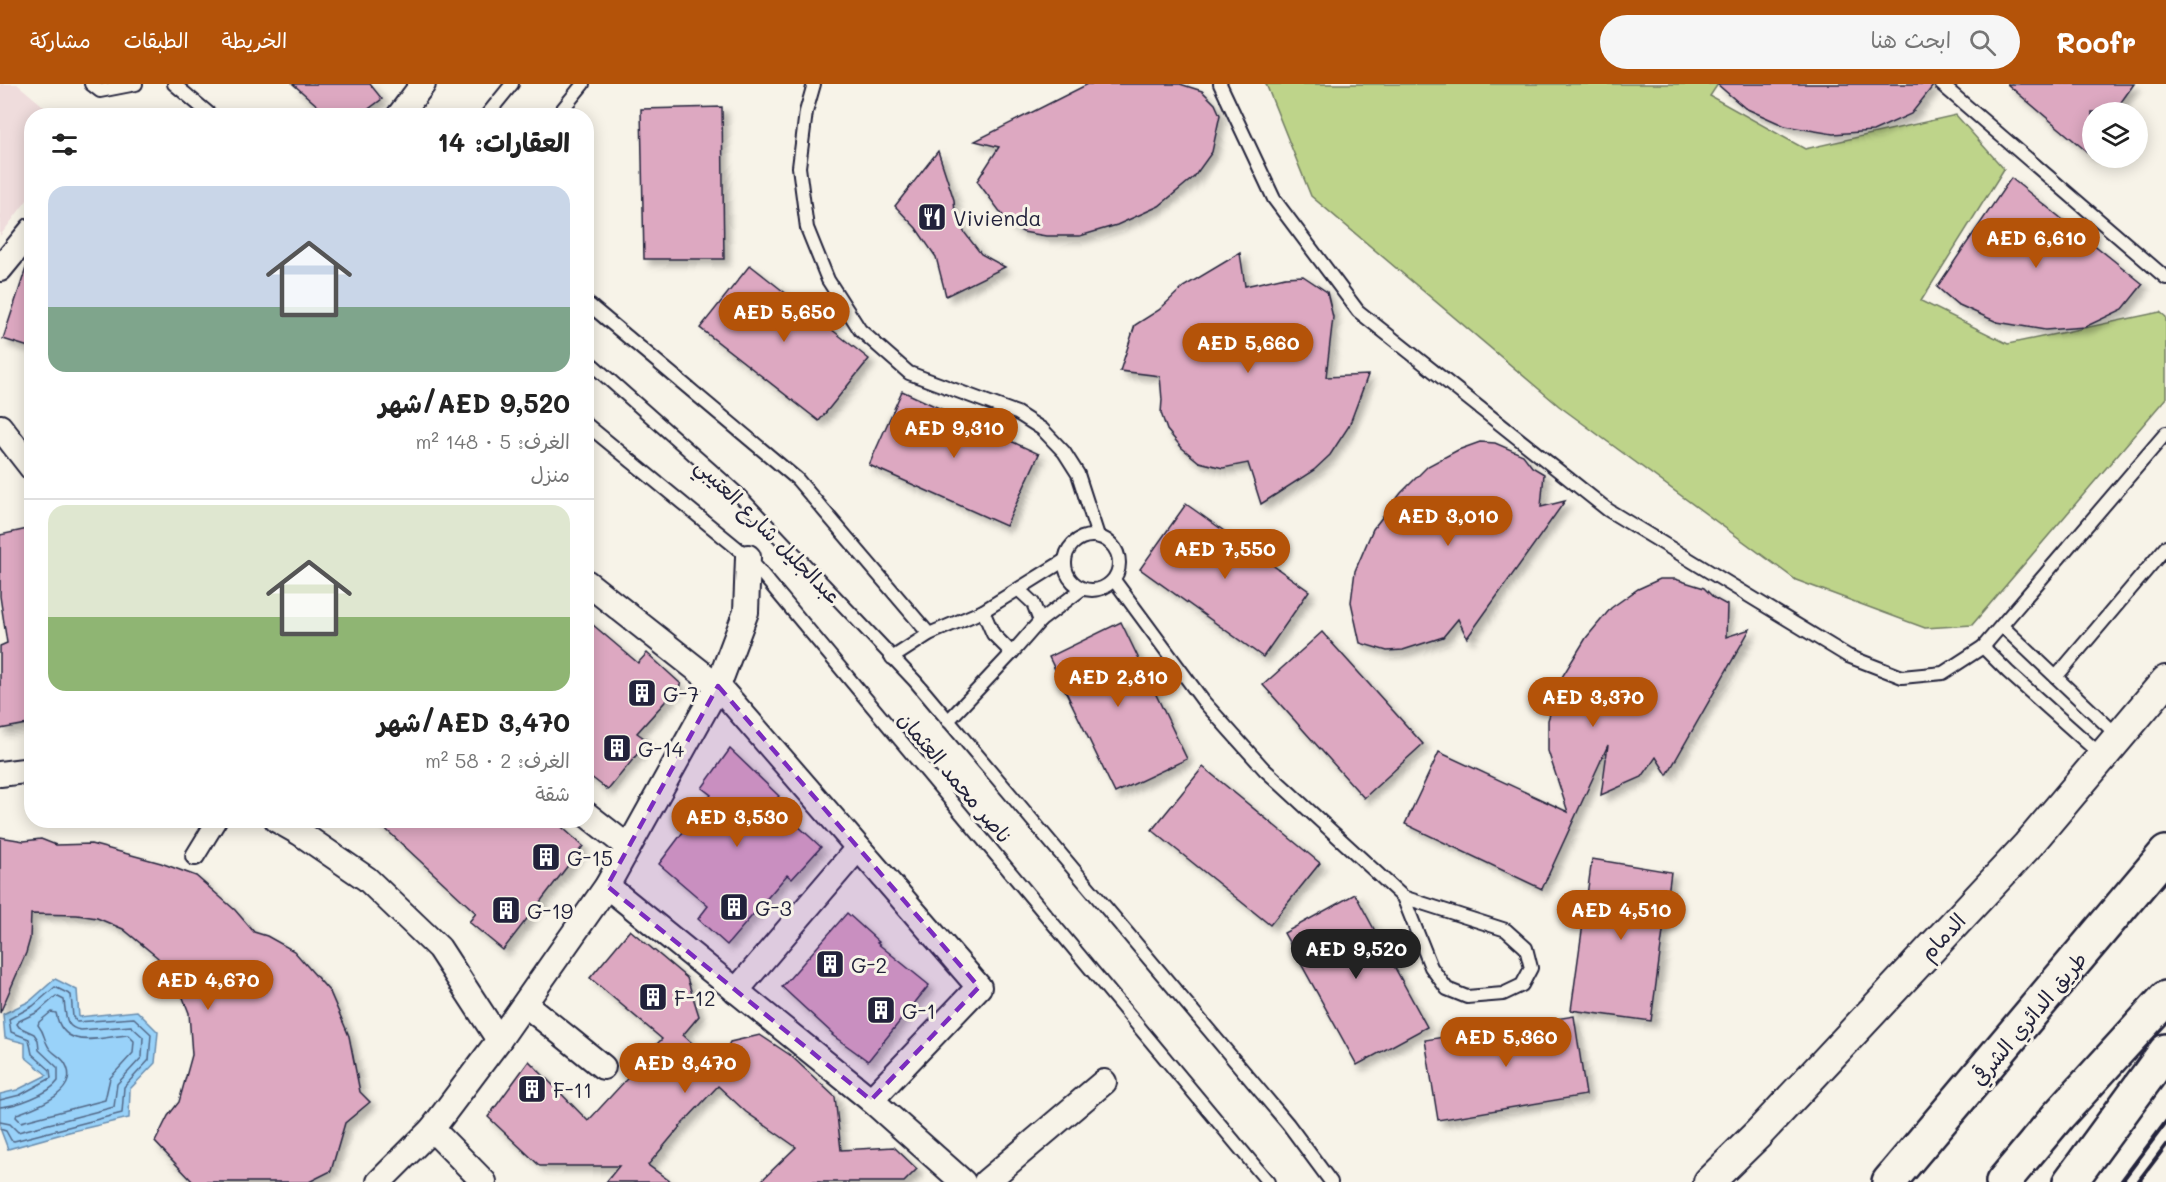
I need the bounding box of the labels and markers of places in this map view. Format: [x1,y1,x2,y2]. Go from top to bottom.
restaurant icon: Vivienda [916,201,948,233]
place label: Vivienda [953,204,1042,231]
pin: AED 6,610 [1967,218,2105,269]
pin: AED 5,650 [715,292,853,343]
pin: AED 5,660 [1179,323,1317,374]
pin: AED 9,310 [885,408,1023,459]
pin: AED 3,010 [1379,496,1517,547]
pin: AED 7,550 [1156,529,1294,580]
pin: AED 2,810 [1049,657,1187,708]
building icon: G-7 [626,677,658,709]
pin: AED 3,370 [1524,677,1662,728]
place label: G-7 [663,680,699,707]
building icon: G-14 [601,732,633,764]
place label: G-14 [638,735,685,762]
pin: AED 3,530 [668,797,806,848]
building icon: G-15 [530,841,562,873]
place label: G-15 [567,844,613,871]
pin: AED 4,510 [1552,890,1690,941]
building icon: G-3 [718,891,750,923]
building icon: G-19 [490,894,522,926]
place label: G-3 [755,894,792,921]
place label: G-19 [527,897,573,924]
pin: AED 9,520 [1287,929,1425,980]
building icon: G-2 [814,948,846,980]
place label: G-2 [851,951,887,978]
pin: AED 4,670 [139,960,277,1011]
building icon: F-12 [637,981,669,1013]
place label: F-12 [674,984,716,1011]
building icon: G-1 [865,994,897,1026]
place label: G-1 [902,997,936,1024]
pin: AED 5,360 [1437,1017,1575,1068]
pin: AED 3,470 [616,1043,754,1094]
building icon: F-11 [516,1073,548,1105]
place label: F-11 [553,1076,592,1103]

